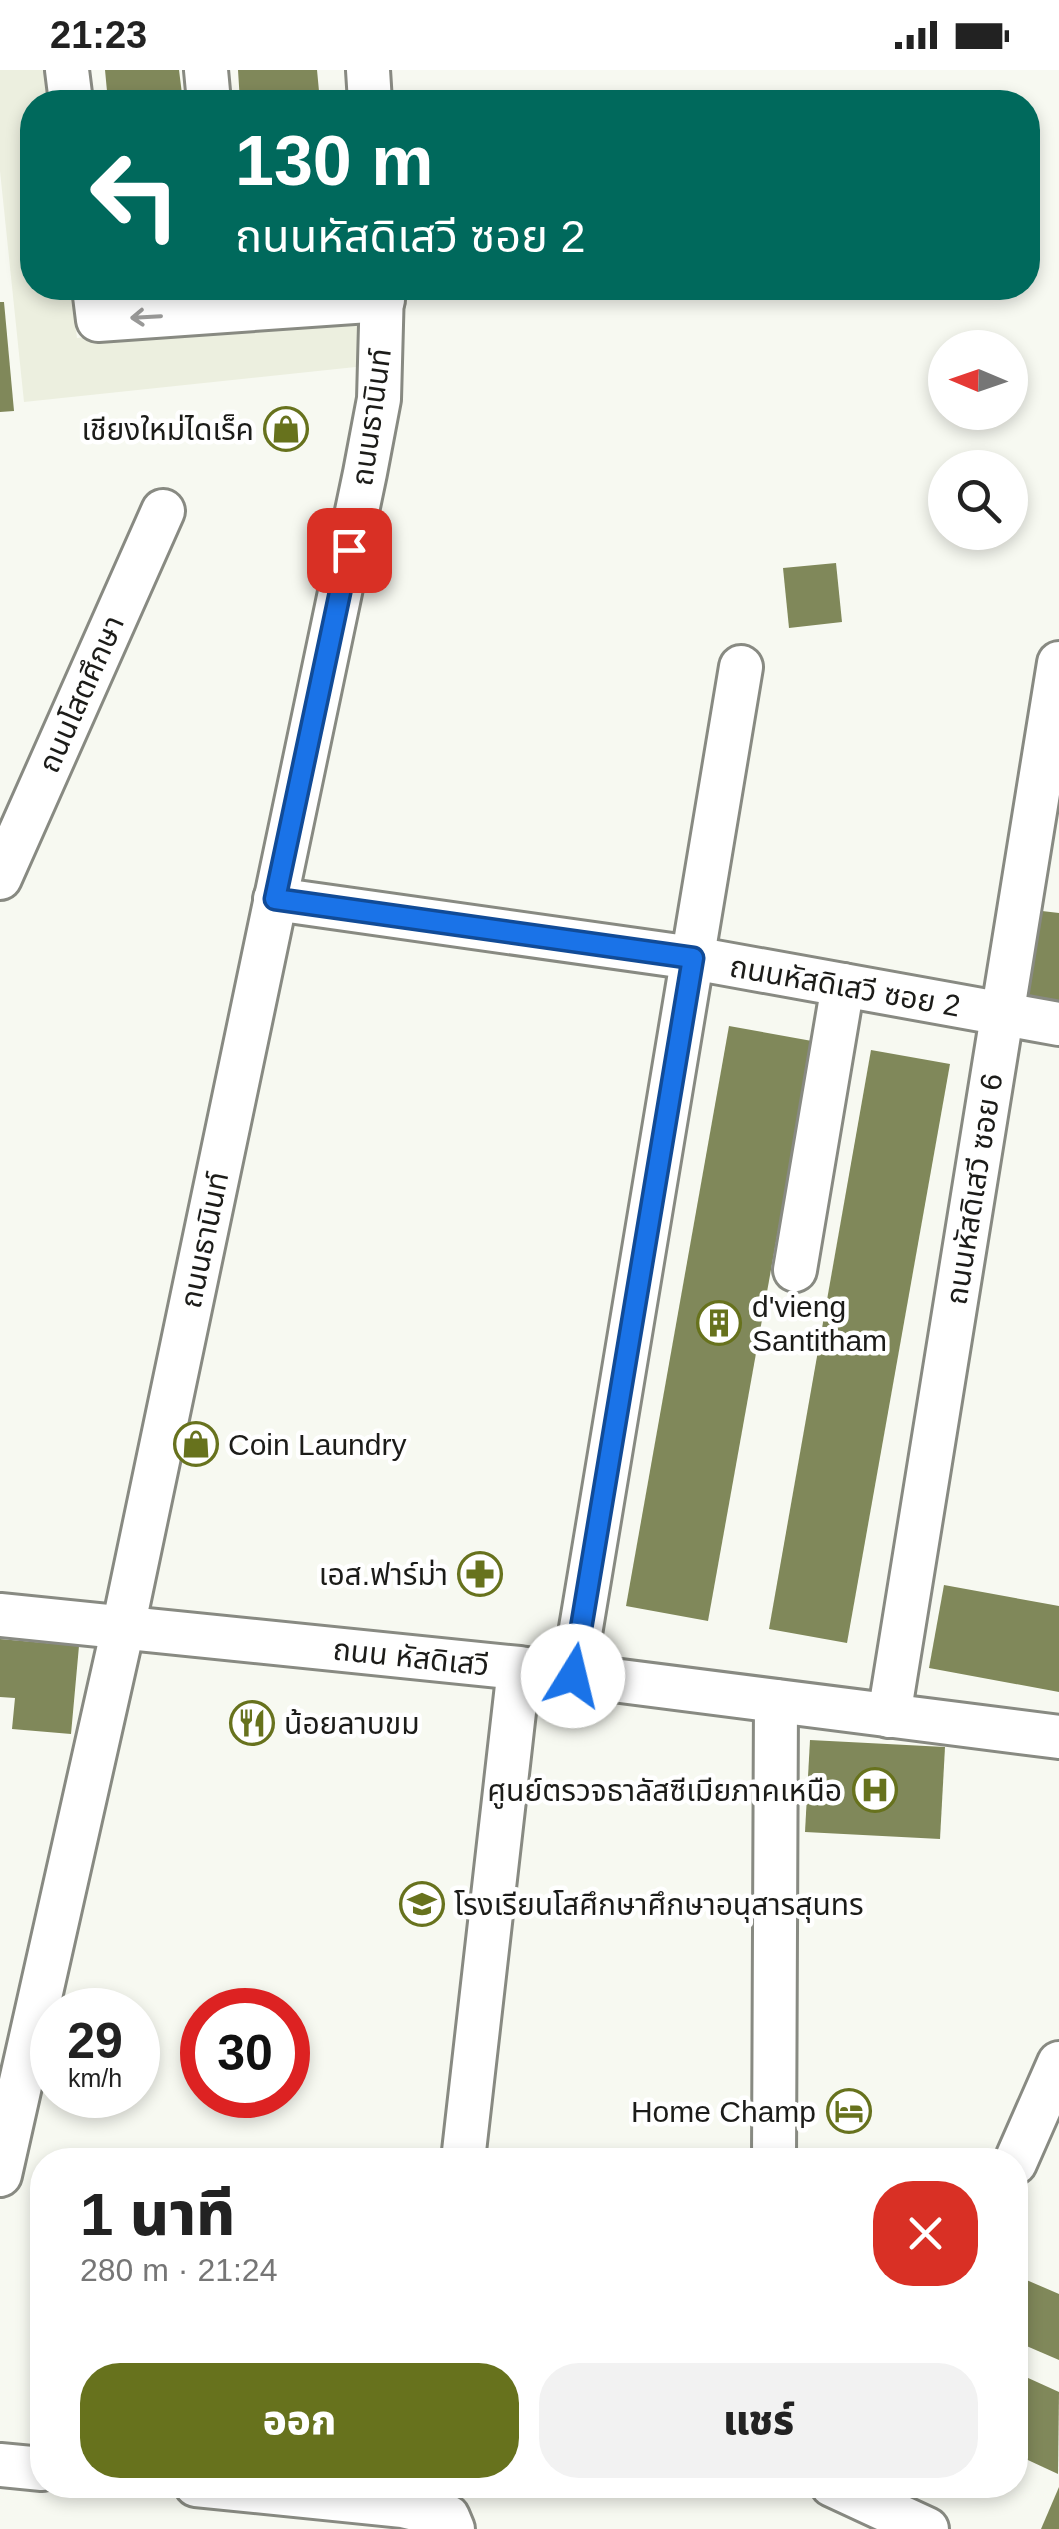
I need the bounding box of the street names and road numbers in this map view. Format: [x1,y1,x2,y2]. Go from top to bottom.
street label: ถนนธานินท์ [345,346,397,488]
street label: ถนนโสตศึกษา [32,610,130,778]
street label: ถนนหัสดิเสวี ซอย 2 [727,949,963,1023]
street label: ถนนหัสดิเสวี ซอย 6 [939,1071,1009,1307]
street label: ถนนธานินท์ [173,1169,235,1311]
street label: ถนน หัสดิเสวี [331,1632,491,1682]

